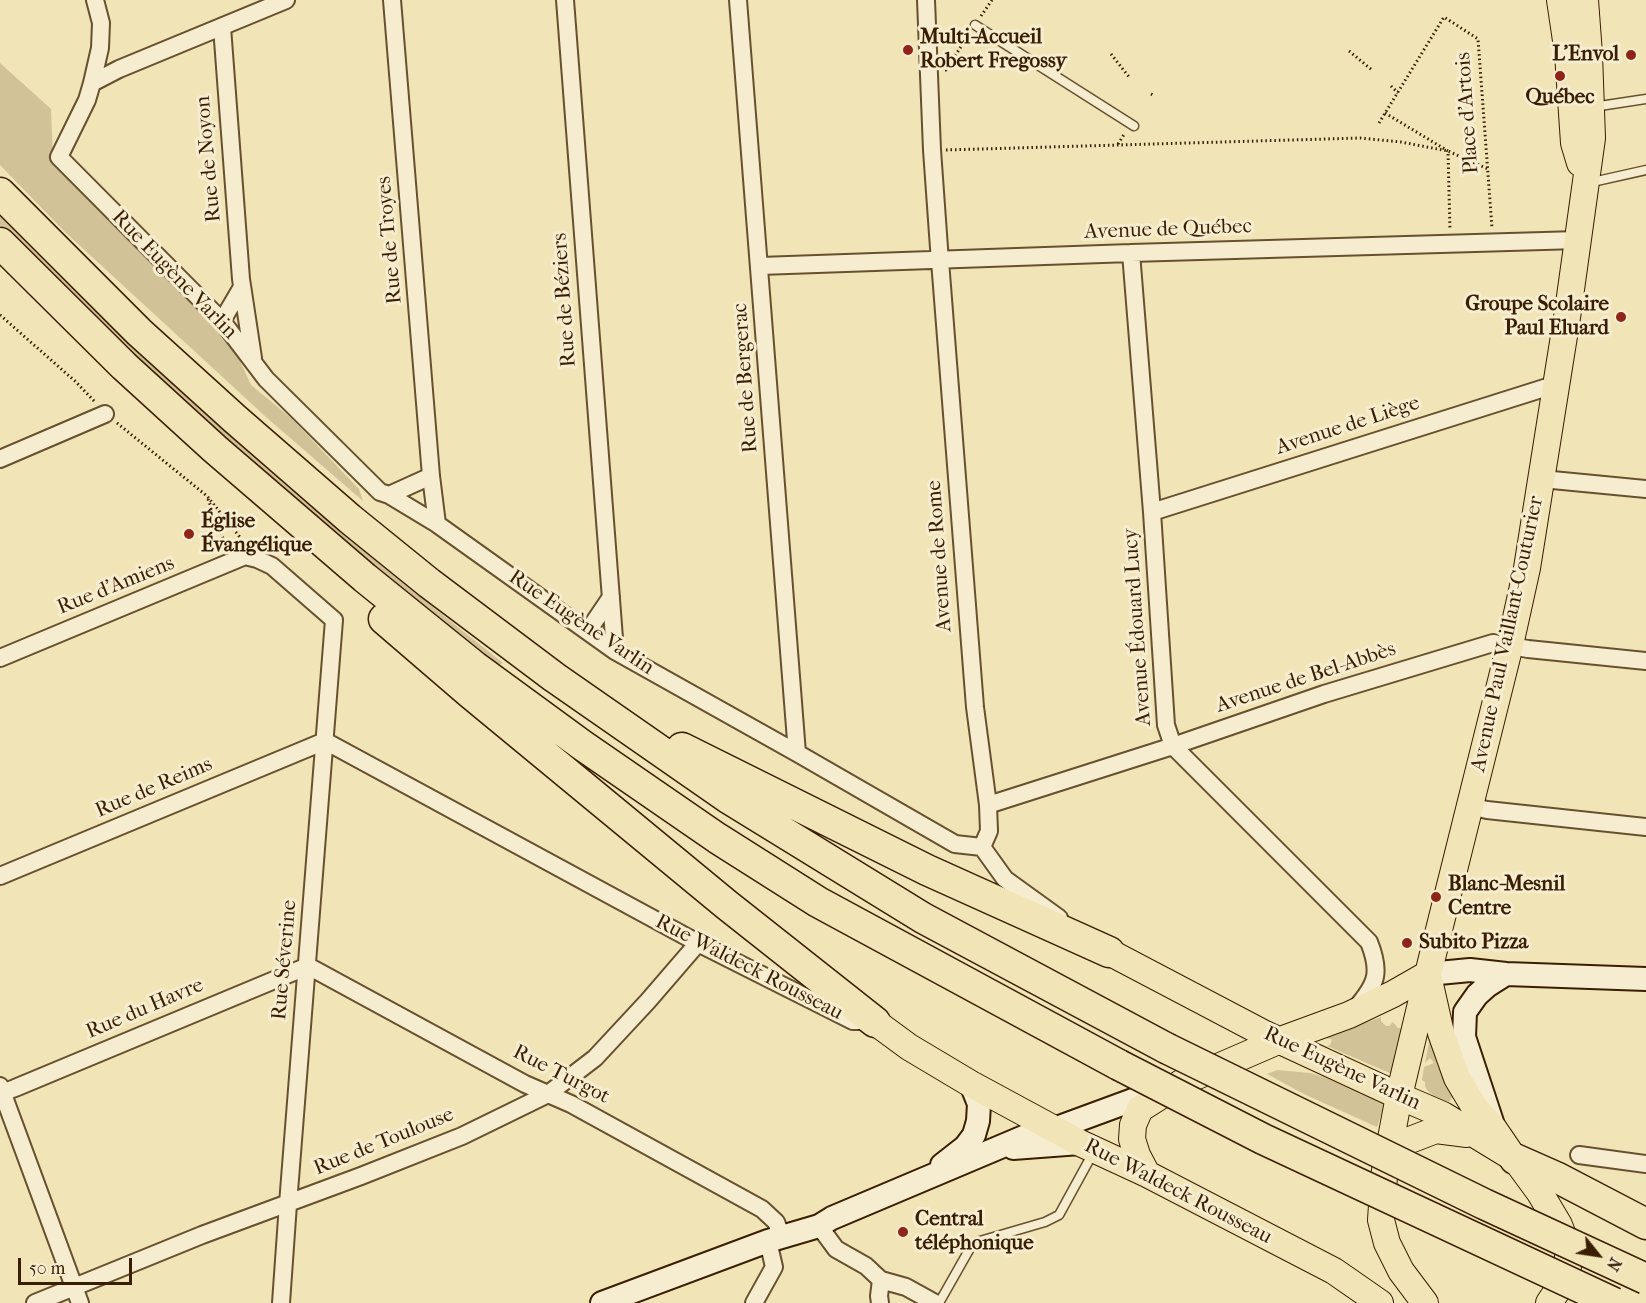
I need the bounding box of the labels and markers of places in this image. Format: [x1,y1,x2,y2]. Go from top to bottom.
place label: Multi-Accueil Robert Fregossy [920,25,1067,75]
place label: L'Envol [1552,42,1619,68]
marker: Multi-Accueil Robert Fregossy [901,43,915,57]
marker: L'Envol [1624,48,1638,62]
marker: Québec [1553,69,1567,83]
place label: Québec [1525,85,1595,111]
place label: Groupe Scolaire Paul Eluard [1465,292,1609,342]
marker: Groupe Scolaire Paul Eluard [1614,310,1628,324]
place label: Église Évangélique [201,509,312,559]
marker: Église Évangélique [182,527,196,541]
place label: Blanc-Mesnil Centre [1448,872,1565,922]
marker: Blanc-Mesnil Centre [1429,890,1443,904]
place label: Subito Pizza [1419,930,1528,956]
marker: Subito Pizza [1400,936,1414,950]
place label: Central téléphonique [915,1207,1034,1257]
marker: Central téléphonique [896,1225,910,1239]

